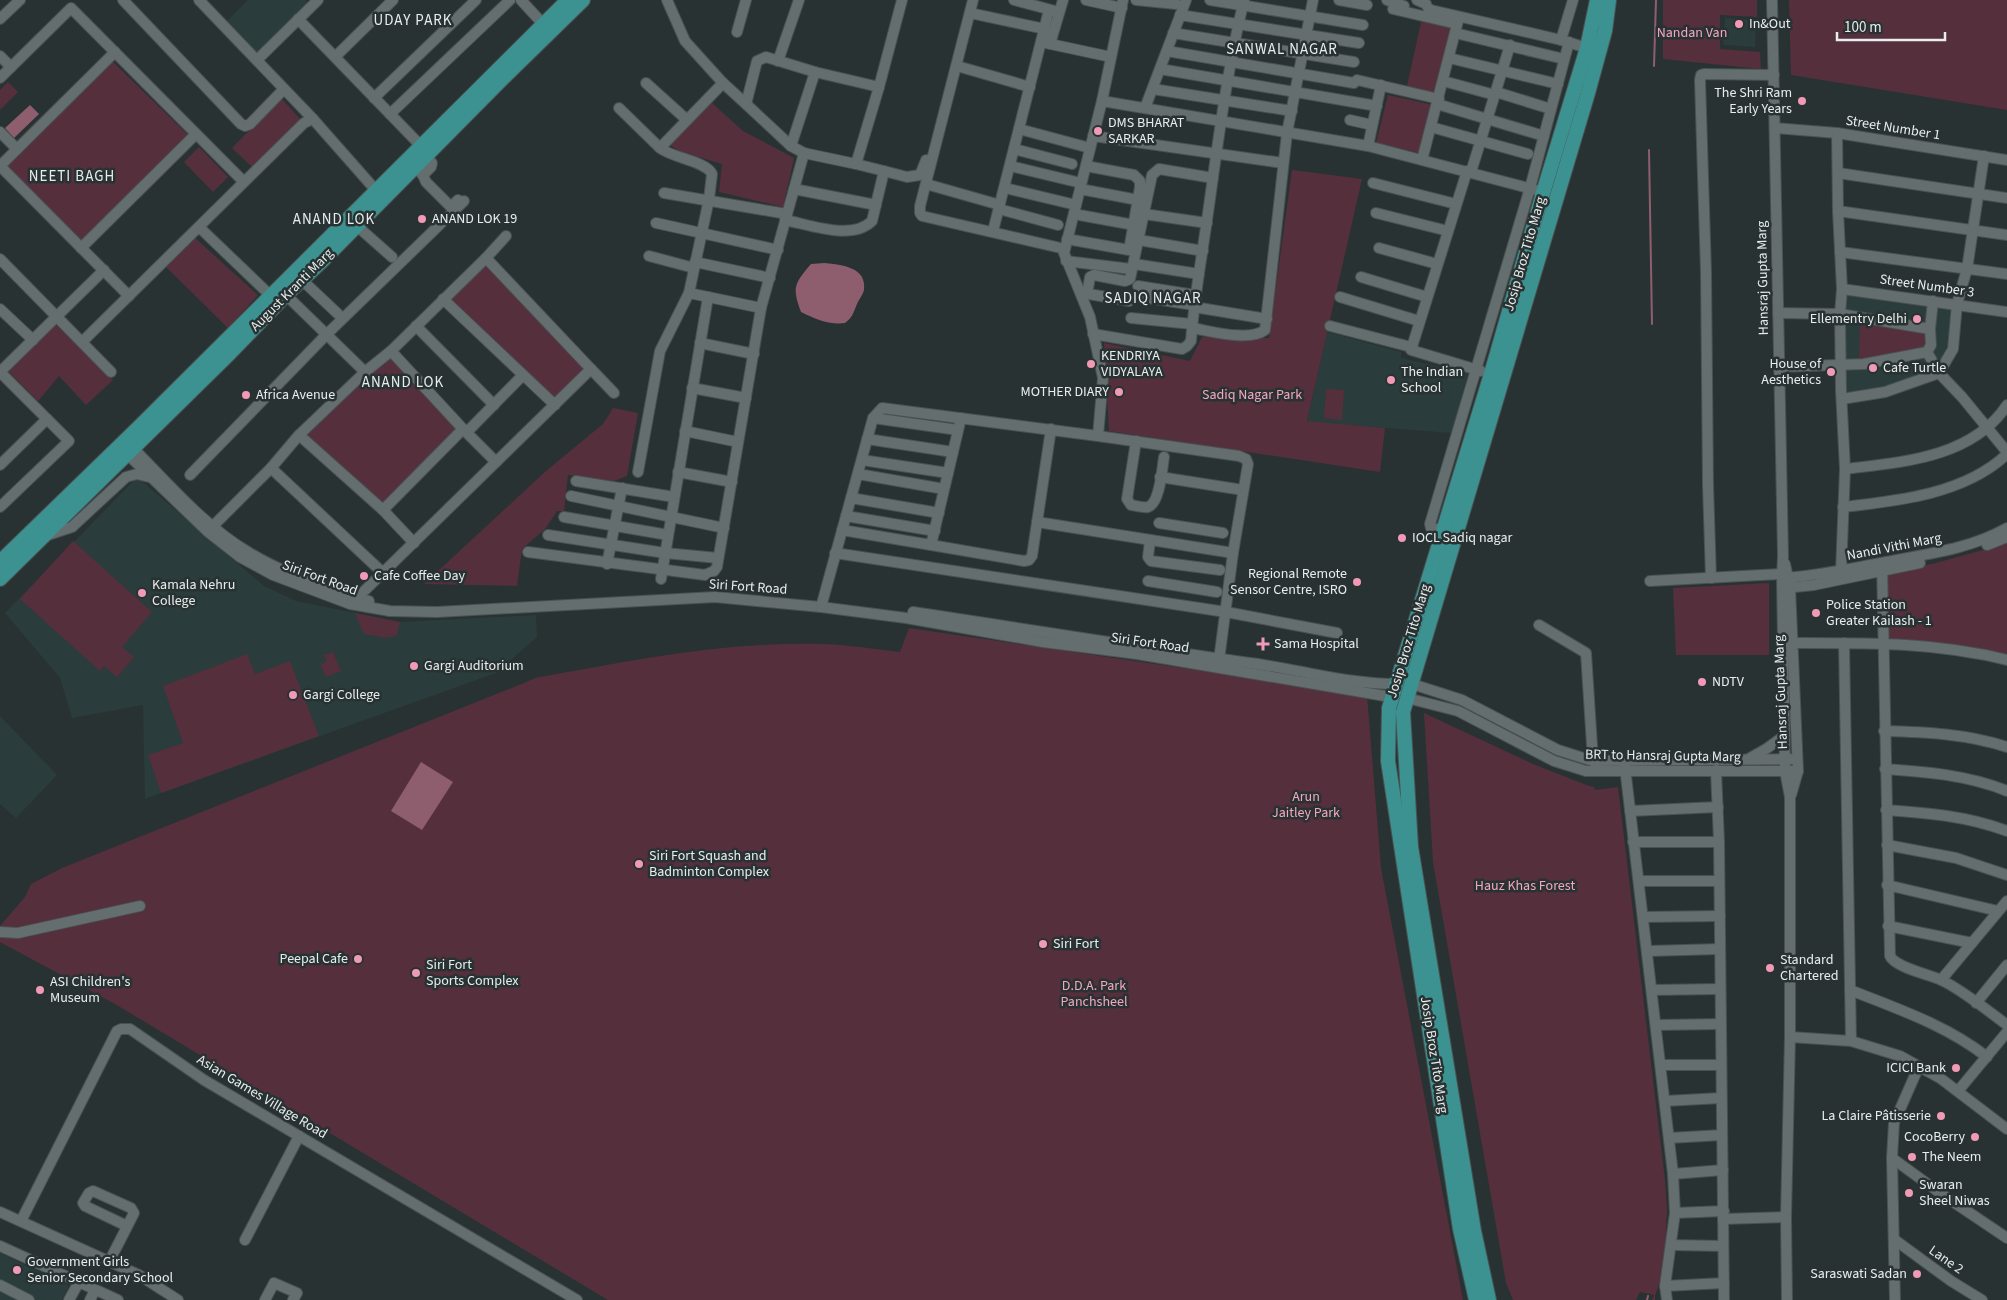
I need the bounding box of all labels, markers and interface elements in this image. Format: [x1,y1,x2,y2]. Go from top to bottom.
district label: UDAY PARK [374,10,453,31]
scale bar [1837,10,1944,42]
place label: In&Out [1749,14,1791,34]
text: 100 m [1844,17,1882,38]
marker: In&Out [1733,18,1745,30]
park label: Nandan Van [1657,23,1727,43]
district label: SANWAL NAGAR [1226,39,1338,60]
place label: The Shri Ram Early Years [1714,83,1792,119]
marker: The Shri Ram Early Years [1796,95,1808,107]
street label: Street Number 1 [1844,111,1942,145]
place label: DMS BHARAT SARKAR [1108,113,1185,149]
marker: DMS BHARAT SARKAR [1092,125,1104,137]
district label: NEETI BAGH [29,166,115,187]
street label: Josip Broz Tito Marg [1499,194,1551,314]
district label: ANAND LOK [293,209,375,230]
place label: ANAND LOK 19 [432,209,517,229]
marker: ANAND LOK 19 [416,213,428,225]
street label: Hansraj Gupta Marg [1752,221,1774,335]
street label: August Kranti Marg [246,244,338,336]
street label: Street Number 3 [1878,269,1976,303]
district label: SADIQ NAGAR [1105,288,1201,309]
place label: Ellementry Delhi [1810,309,1907,329]
marker: Ellementry Delhi [1911,313,1923,325]
place label: KENDRIYA VIDYALAYA [1101,346,1163,382]
place label: House of Aesthetics [1761,354,1822,390]
marker: KENDRIYA VIDYALAYA [1085,358,1097,370]
place label: Cafe Turtle [1883,358,1946,378]
place label: The Indian School [1401,362,1463,398]
marker: Cafe Turtle [1867,362,1879,374]
marker: House of Aesthetics [1825,366,1837,378]
district label: ANAND LOK [362,372,444,393]
marker: The Indian School [1385,374,1397,386]
place label: MOTHER DIARY [1021,382,1109,402]
place label: Africa Avenue [256,385,335,405]
park label: Sadiq Nagar Park [1202,385,1302,405]
marker: MOTHER DIARY [1113,386,1125,398]
marker: Africa Avenue [240,389,252,401]
place label: IOCL Sadiq nagar [1412,528,1512,548]
street label: Nandi Vithi Marg [1845,528,1943,566]
marker: IOCL Sadiq nagar [1396,532,1408,544]
street label: Siri Fort Road [280,555,360,601]
place label: Regional Remote Sensor Centre, ISRO [1230,564,1347,600]
place label: Cafe Coffee Day [374,566,466,586]
marker: Cafe Coffee Day [358,570,370,582]
street label: Siri Fort Road [708,574,788,600]
place label: Kamala Nehru College [152,575,235,611]
marker: Regional Remote Sensor Centre, ISRO [1351,576,1363,588]
street label: Josip Broz Tito Marg [1382,582,1436,700]
marker: Kamala Nehru College [136,587,148,599]
place label: Police Station Greater Kailash - 1 [1826,595,1932,631]
marker: Police Station Greater Kailash - 1 [1810,607,1822,619]
street label: Siri Fort Road [1110,628,1190,658]
place label: Sama Hospital [1274,634,1359,654]
street label: Hansraj Gupta Marg [1769,634,1793,750]
marker: Sama Hospital [1256,637,1270,651]
place label: Gargi Auditorium [424,656,524,676]
marker: Gargi Auditorium [408,660,420,672]
place label: NDTV [1712,672,1745,692]
marker: NDTV [1696,676,1708,688]
place label: Gargi College [303,685,380,705]
marker: Gargi College [287,689,299,701]
street label: BRT to Hansraj Gupta Marg [1585,745,1741,767]
park label: Arun Jaitley Park [1272,787,1340,823]
place label: Siri Fort Squash and Badminton Complex [649,846,770,882]
marker: Siri Fort Squash and Badminton Complex [633,858,645,870]
park label: Hauz Khas Forest [1475,876,1575,896]
place label: Siri Fort [1053,934,1099,954]
marker: Siri Fort [1037,938,1049,950]
place label: Peepal Cafe [280,949,348,969]
place label: Standard Chartered [1780,950,1838,986]
marker: Peepal Cafe [352,953,364,965]
place label: Siri Fort Sports Complex [426,955,519,991]
marker: Standard Chartered [1764,962,1776,974]
marker: Siri Fort Sports Complex [410,967,422,979]
place label: ASI Children's Museum [50,972,130,1008]
park label: D.D.A. Park Panchsheel [1061,976,1128,1012]
marker: ASI Children's Museum [34,984,46,996]
street label: Josip Broz Tito Marg [1415,995,1453,1115]
street label: Asian Games Village Road [193,1050,331,1144]
place label: ICICI Bank [1886,1058,1946,1078]
marker: ICICI Bank [1950,1062,1962,1074]
place label: La Claire Pâtisserie [1822,1106,1931,1126]
marker: La Claire Pâtisserie [1935,1110,1947,1122]
place label: CocoBerry [1904,1127,1965,1147]
marker: CocoBerry [1969,1131,1981,1143]
place label: The Neem [1922,1147,1981,1167]
marker: The Neem [1906,1151,1918,1163]
place label: Swaran Sheel Niwas [1919,1175,1990,1211]
marker: Swaran Sheel Niwas [1903,1187,1915,1199]
street label: Lane 2 [1925,1241,1967,1279]
place label: Government Girls Senior Secondary School [27,1252,174,1288]
marker: Government Girls Senior Secondary School [11,1264,23,1276]
place label: Saraswati Sadan [1810,1264,1907,1284]
marker: Saraswati Sadan [1911,1268,1923,1280]

